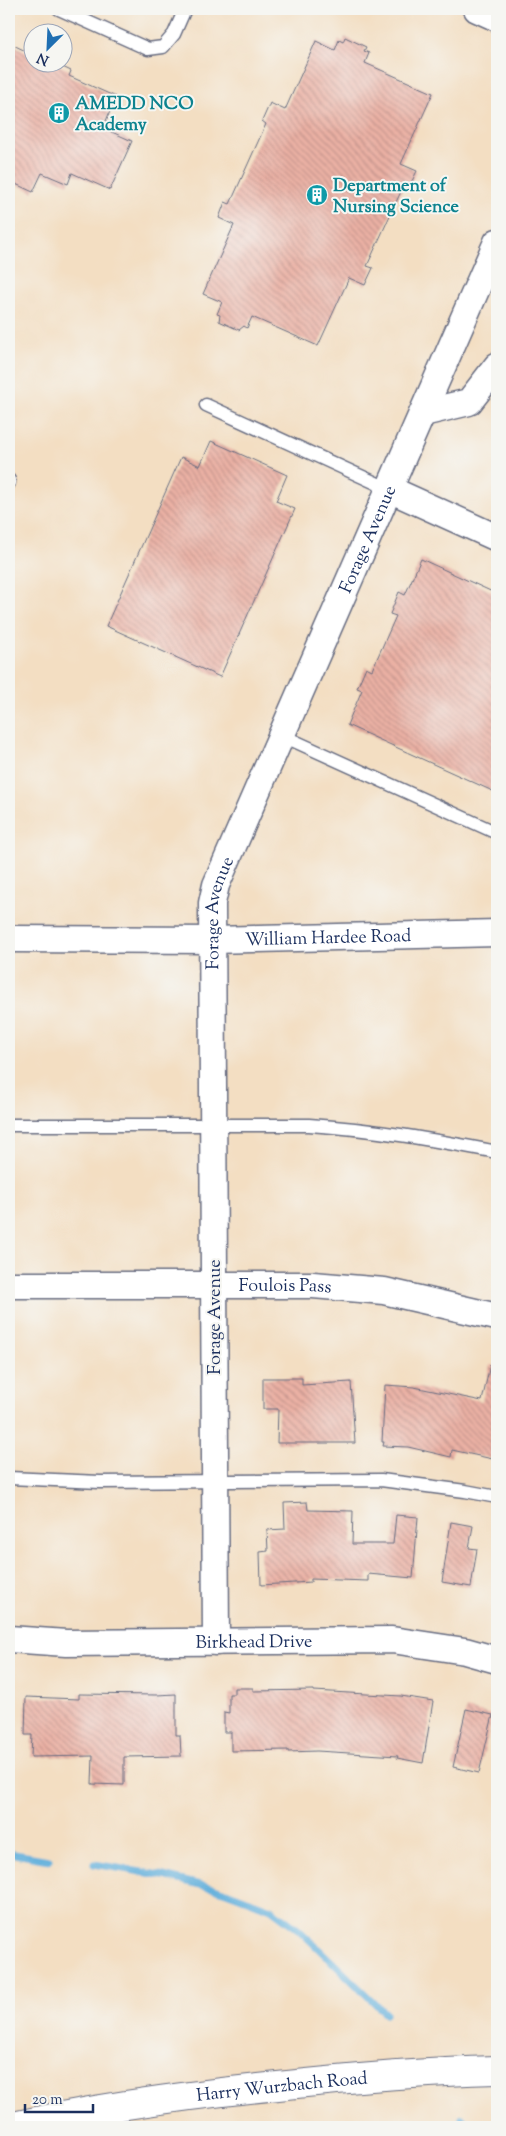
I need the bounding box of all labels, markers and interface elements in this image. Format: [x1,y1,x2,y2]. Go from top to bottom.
north arrow [22,22,72,72]
text: N [34,47,53,69]
place label: AMEDD NCO Academy [75,92,194,139]
building icon: AMEDD NCO Academy [47,101,71,125]
place label: Department of Nursing Science [333,174,460,221]
building icon: Department of Nursing Science [305,183,329,207]
street label: Forage Avenue [334,482,404,598]
street label: Forage Avenue [201,853,242,970]
street label: William Hardee Road [244,924,412,954]
street label: Forage Avenue [203,1259,229,1375]
street label: Foulois Pass [238,1274,332,1302]
street label: Birkhead Drive [195,1630,313,1657]
street label: Harry Wurzbach Road [195,2066,369,2110]
scale bar [25,2081,92,2113]
text: 20 m [32,2090,63,2111]

